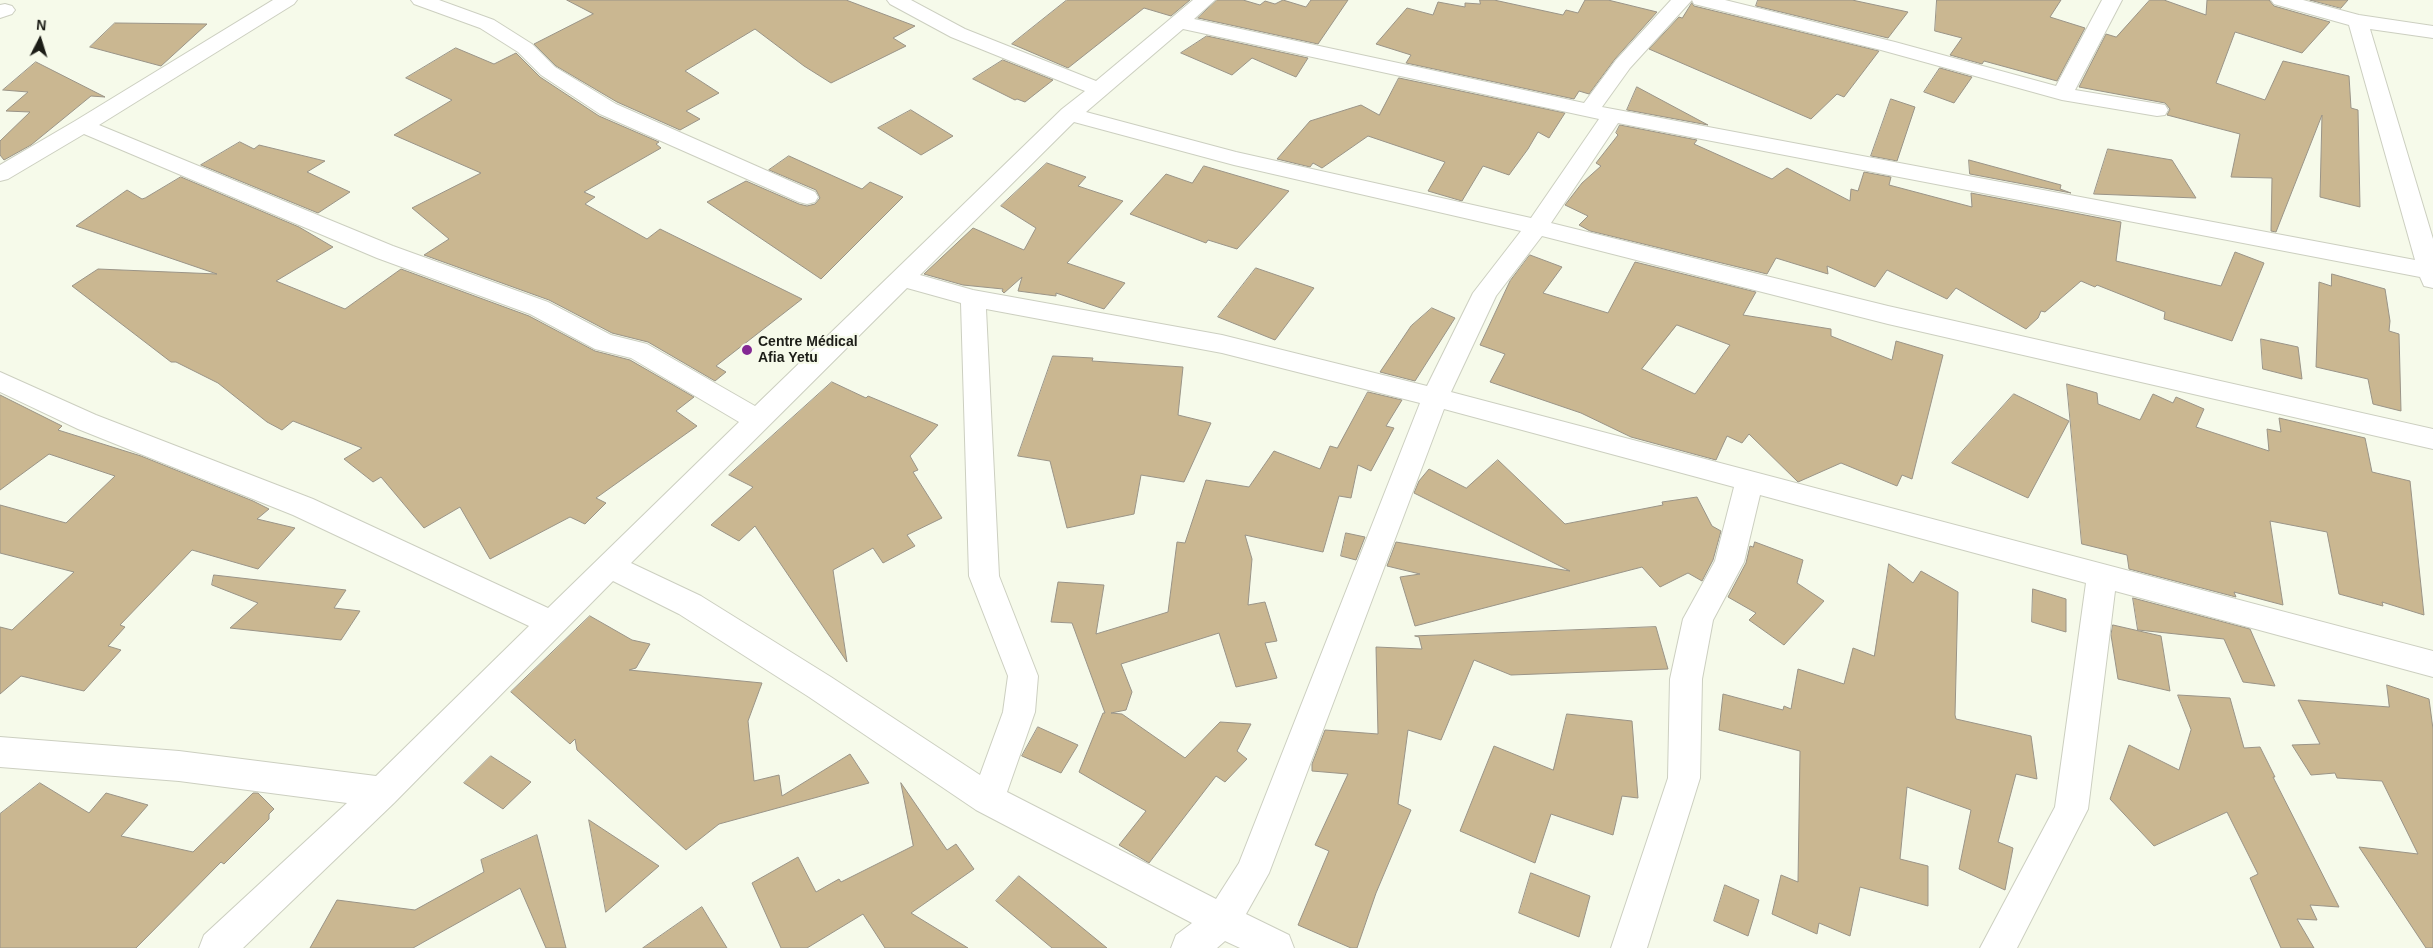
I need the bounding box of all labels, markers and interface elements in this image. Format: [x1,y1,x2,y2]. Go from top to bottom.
north arrow [15,15,65,65]
text: N [36,17,47,33]
place label: Centre Médical Afia Yetu [758,334,858,367]
marker: Centre Médical Afia Yetu [740,343,754,357]

